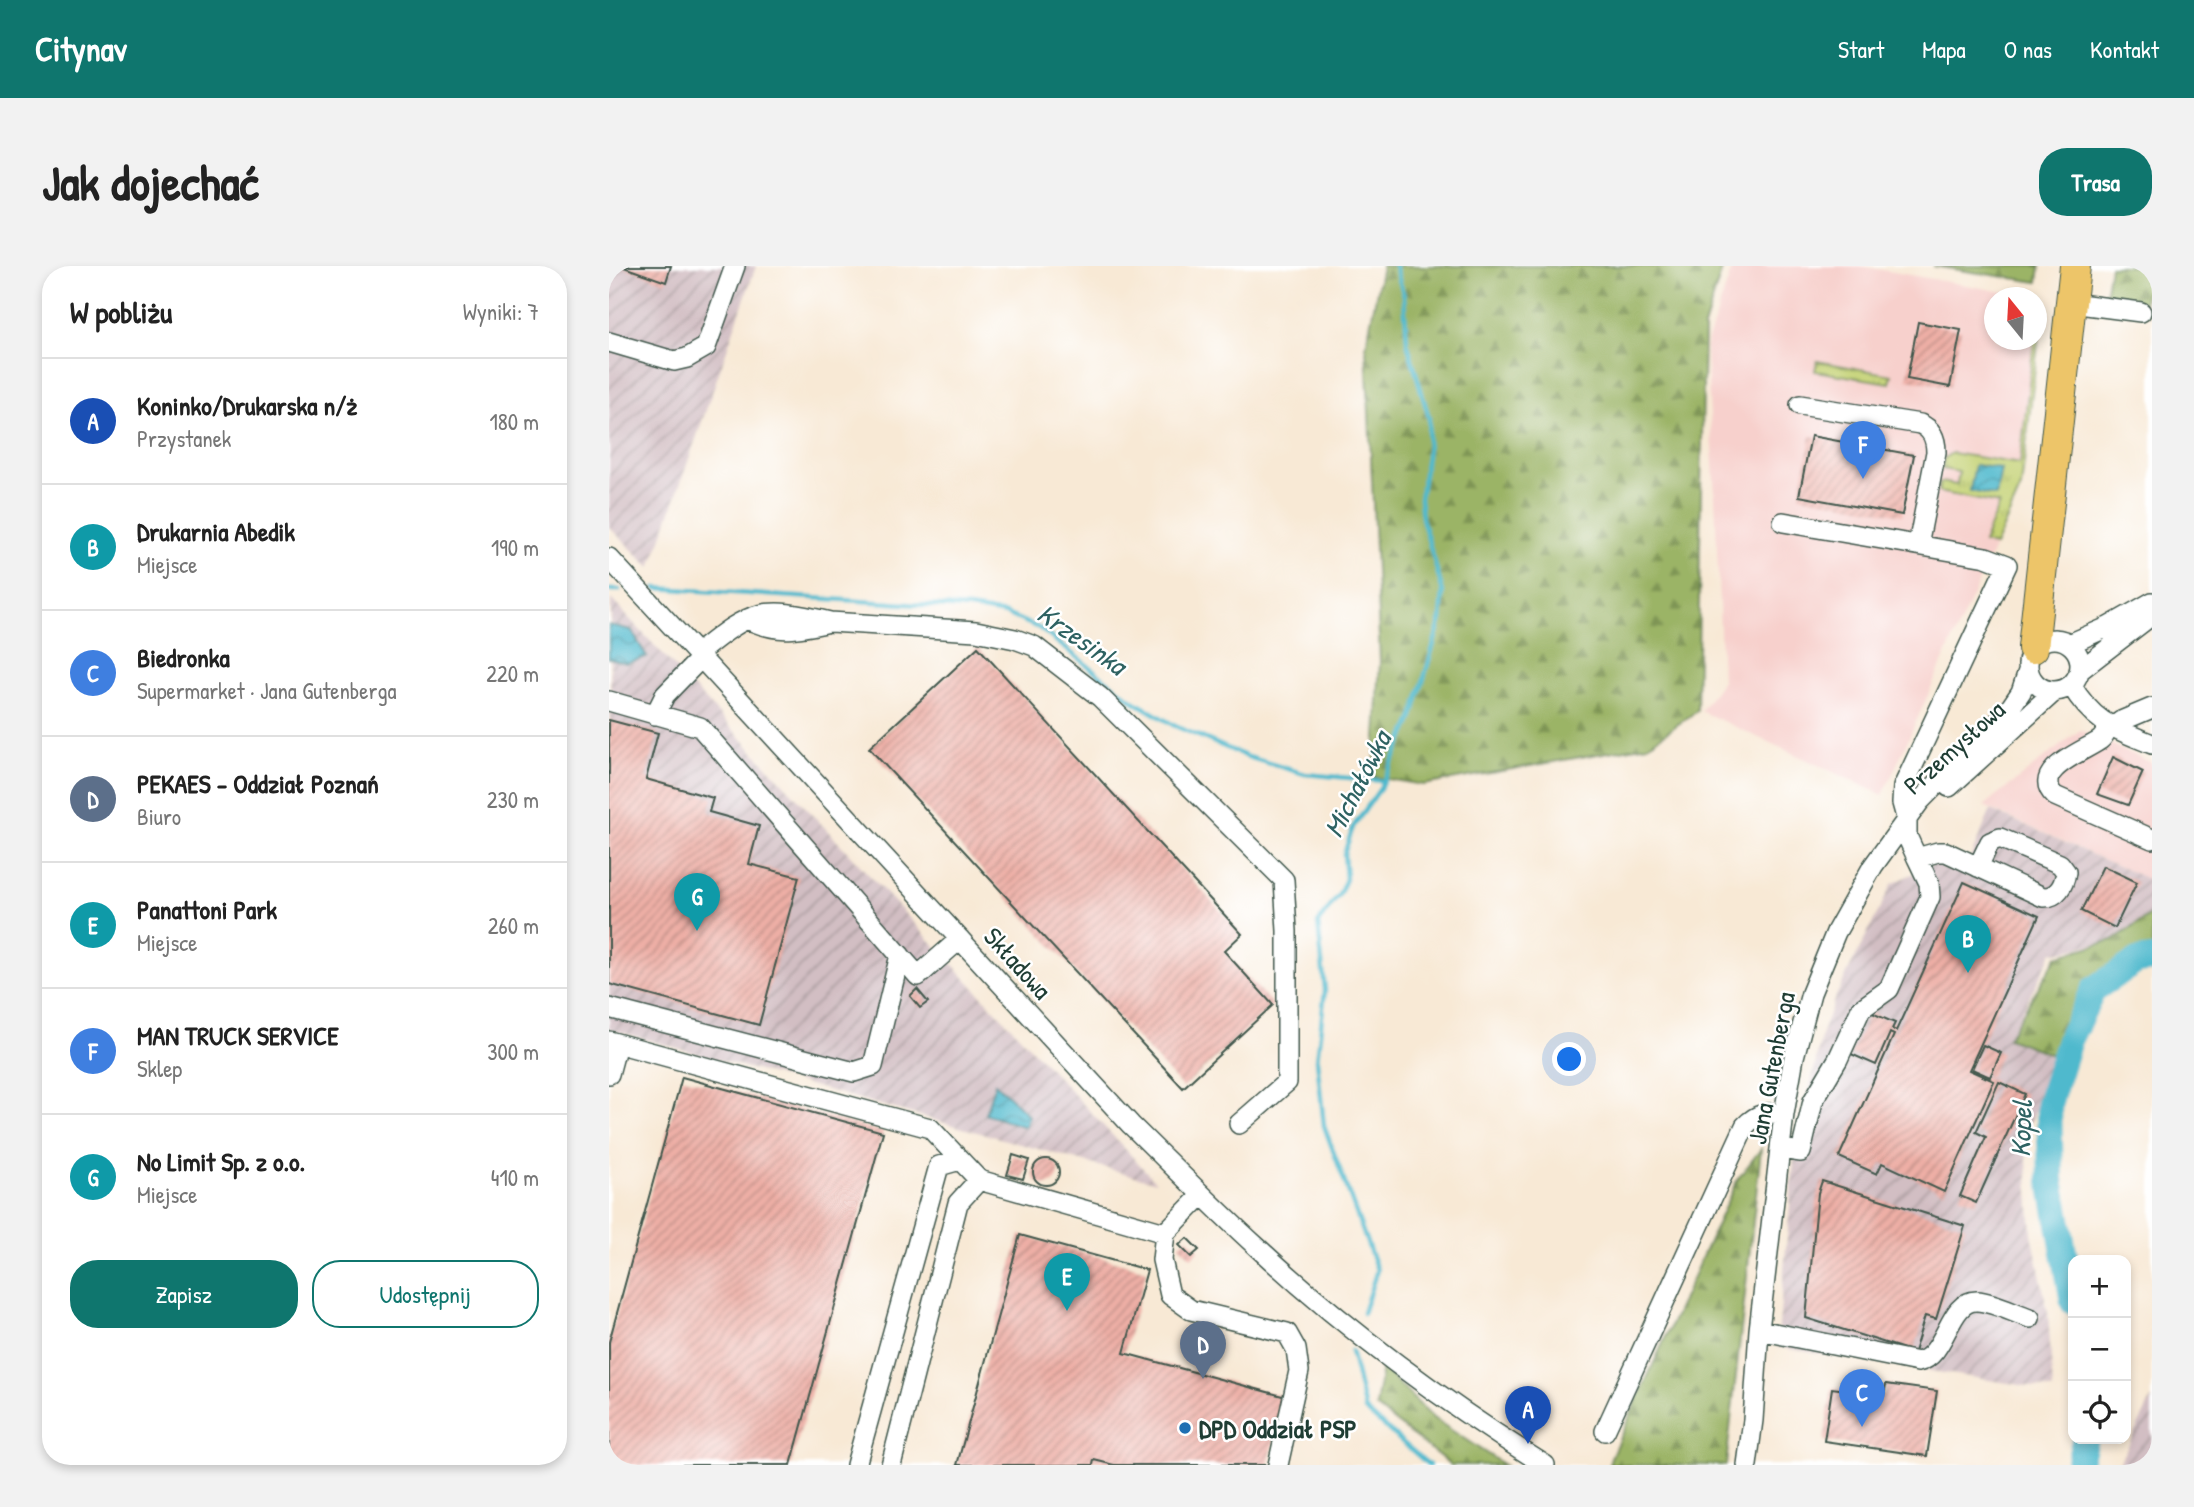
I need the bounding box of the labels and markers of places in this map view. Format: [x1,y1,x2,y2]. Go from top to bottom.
pin: F [1840,421,1886,479]
pin: G [674,873,720,931]
pin: B [1945,915,1991,973]
pin: E [1044,1253,1090,1311]
pin: D [1180,1321,1226,1379]
pin: C [1839,1369,1885,1427]
pin: A [1505,1386,1551,1444]
place label: DPD Oddział PSP [1199,1411,1357,1446]
marker: DPD Oddział PSP [1177,1420,1193,1436]

